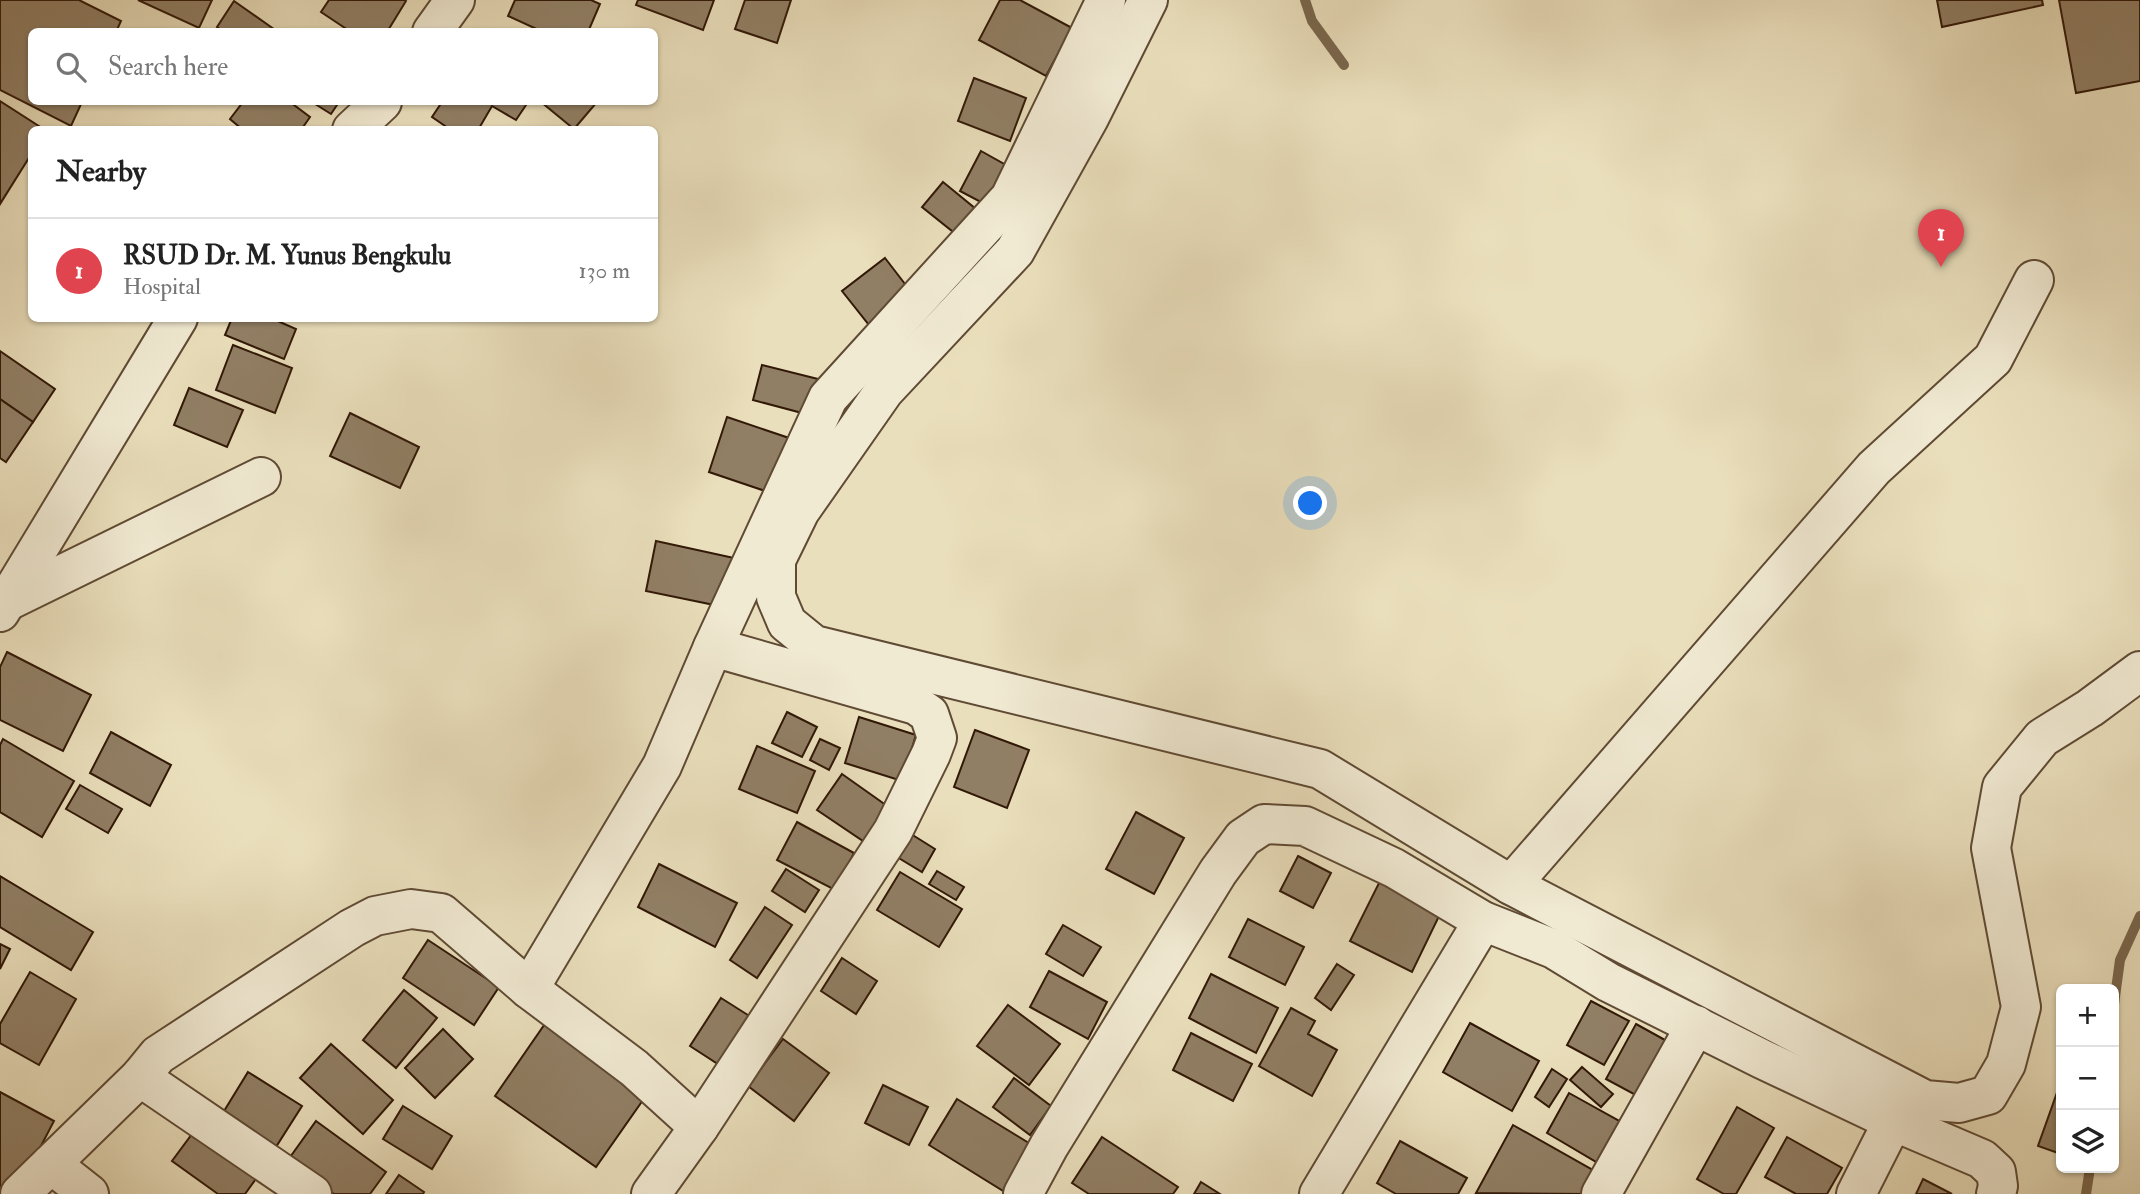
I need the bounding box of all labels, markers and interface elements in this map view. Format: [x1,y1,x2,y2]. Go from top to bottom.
search box [28,28,658,105]
icon: search [52,48,90,86]
text: Search here [108,51,228,83]
text: Nearby [56,153,146,190]
pin: 1 [1918,209,1964,267]
text: RSUD Dr. M. Yunus Bengkulu [123,240,451,272]
text: 1 [75,256,83,285]
text: 130 m [578,256,630,285]
text: Hospital [123,272,201,301]
your location [1293,486,1327,520]
map controls [2056,984,2119,1173]
button: + [2056,984,2119,1047]
button: − [2056,1047,2119,1110]
button: layers [2056,1110,2119,1173]

